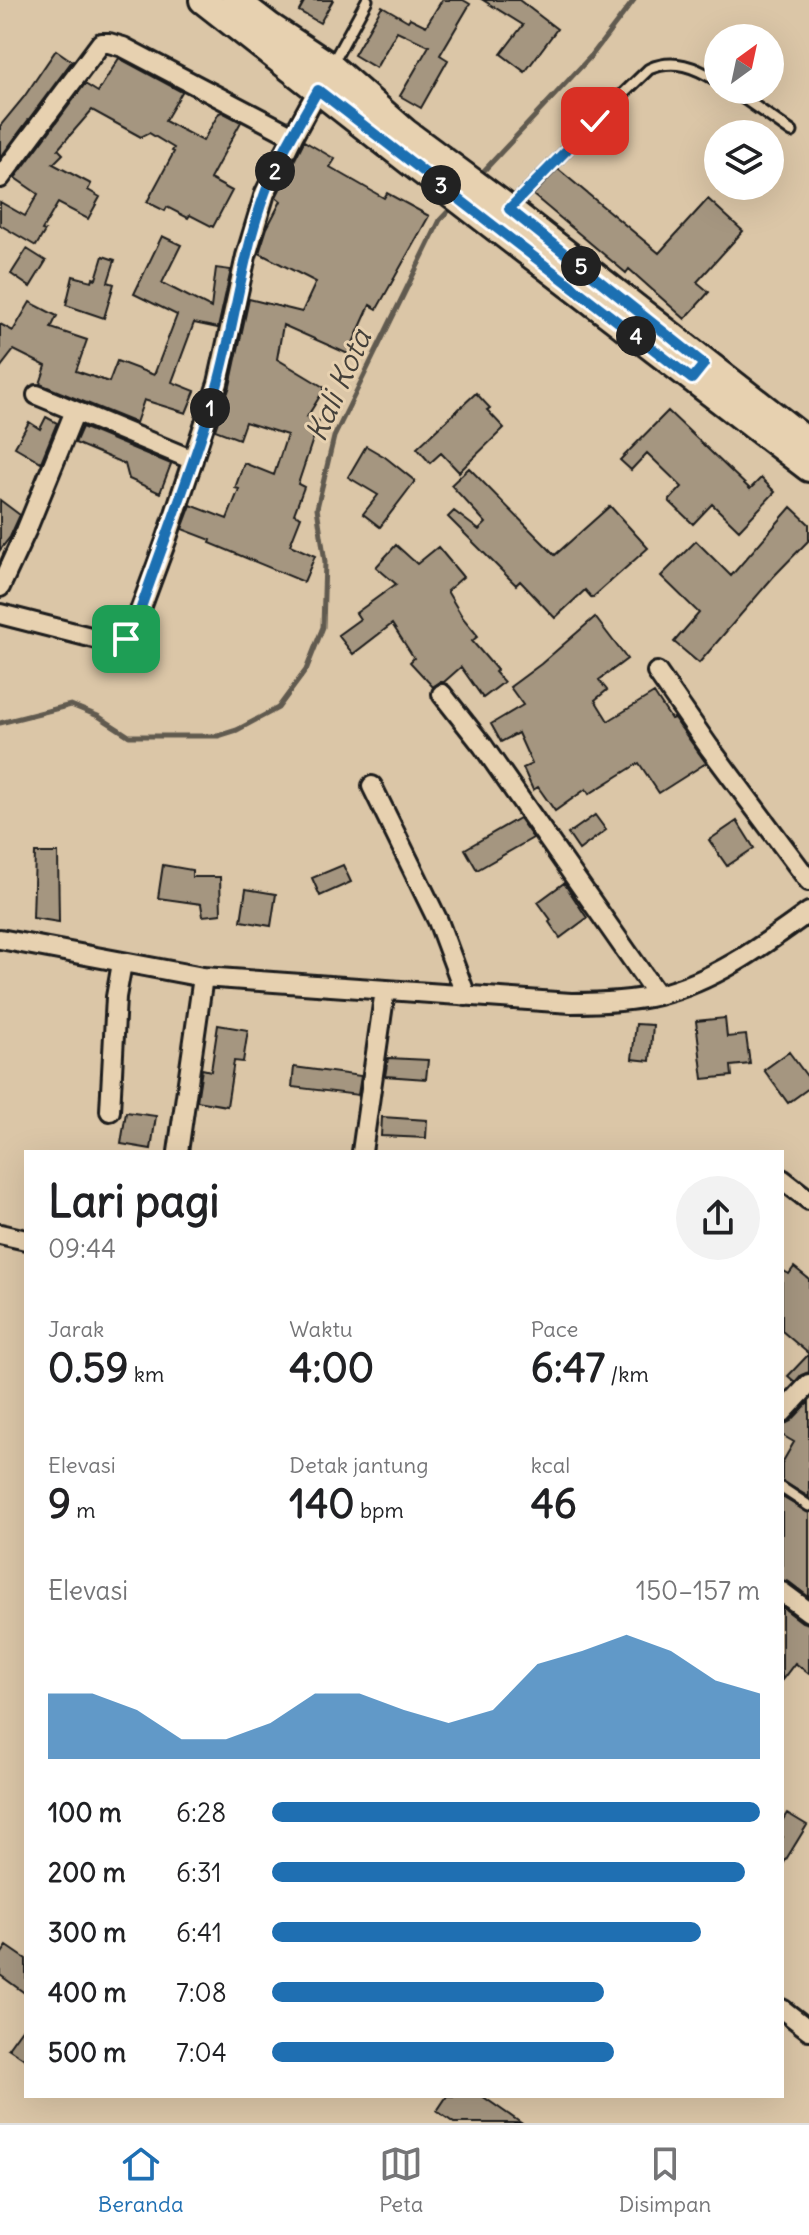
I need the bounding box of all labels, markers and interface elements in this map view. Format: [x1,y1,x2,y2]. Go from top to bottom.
north arrow [704,24,784,104]
map controls [704,24,784,200]
pin [561,87,629,155]
icon: check [573,99,617,143]
button: layers [704,120,784,200]
pin: 2 [255,151,295,191]
text: 2 [269,157,281,185]
pin: 3 [421,165,461,205]
text: 3 [435,171,447,199]
pin: 5 [561,246,601,286]
text: 5 [575,252,587,280]
pin: 4 [616,316,656,356]
water label: Kali Kota [297,322,380,447]
text: 4 [630,322,642,350]
pin: 1 [190,388,230,428]
text: 1 [206,394,214,422]
pin [92,605,160,673]
icon: arrive [104,617,148,661]
text: Lari pagi [48,1174,219,1229]
button: share [676,1176,760,1260]
text: 09:44 [48,1232,116,1265]
text: Jarak [48,1315,104,1343]
text: Waktu [289,1315,353,1343]
text: Pace [531,1315,578,1343]
text: 0.59 [48,1343,129,1393]
text: 4:00 [289,1343,374,1393]
text: 6:47 [531,1343,605,1393]
text: km [129,1360,164,1388]
text: /km [605,1360,649,1388]
text: Elevasi [48,1451,116,1479]
text: Detak jantung [289,1451,429,1479]
text: kcal [531,1451,570,1479]
text: 9 [48,1479,71,1529]
text: 140 [289,1479,355,1529]
text: 46 [531,1479,577,1529]
text: m [71,1496,96,1524]
text: bpm [355,1496,404,1524]
text: Elevasi [48,1574,128,1607]
text: 150–157 m [636,1574,760,1607]
text: 100 m [48,1796,122,1829]
text: 6:28 [176,1796,226,1829]
text: 200 m [48,1856,125,1889]
text: 6:31 [176,1856,222,1889]
text: 300 m [48,1916,126,1949]
text: 6:41 [176,1916,222,1949]
text: 400 m [48,1976,126,2009]
text: 7:08 [176,1976,227,2009]
text: 500 m [48,2036,126,2069]
text: 7:04 [176,2036,227,2069]
tab: Beranda [98,2142,184,2218]
tab: Peta [379,2142,423,2218]
tab: Disimpan [619,2142,711,2218]

